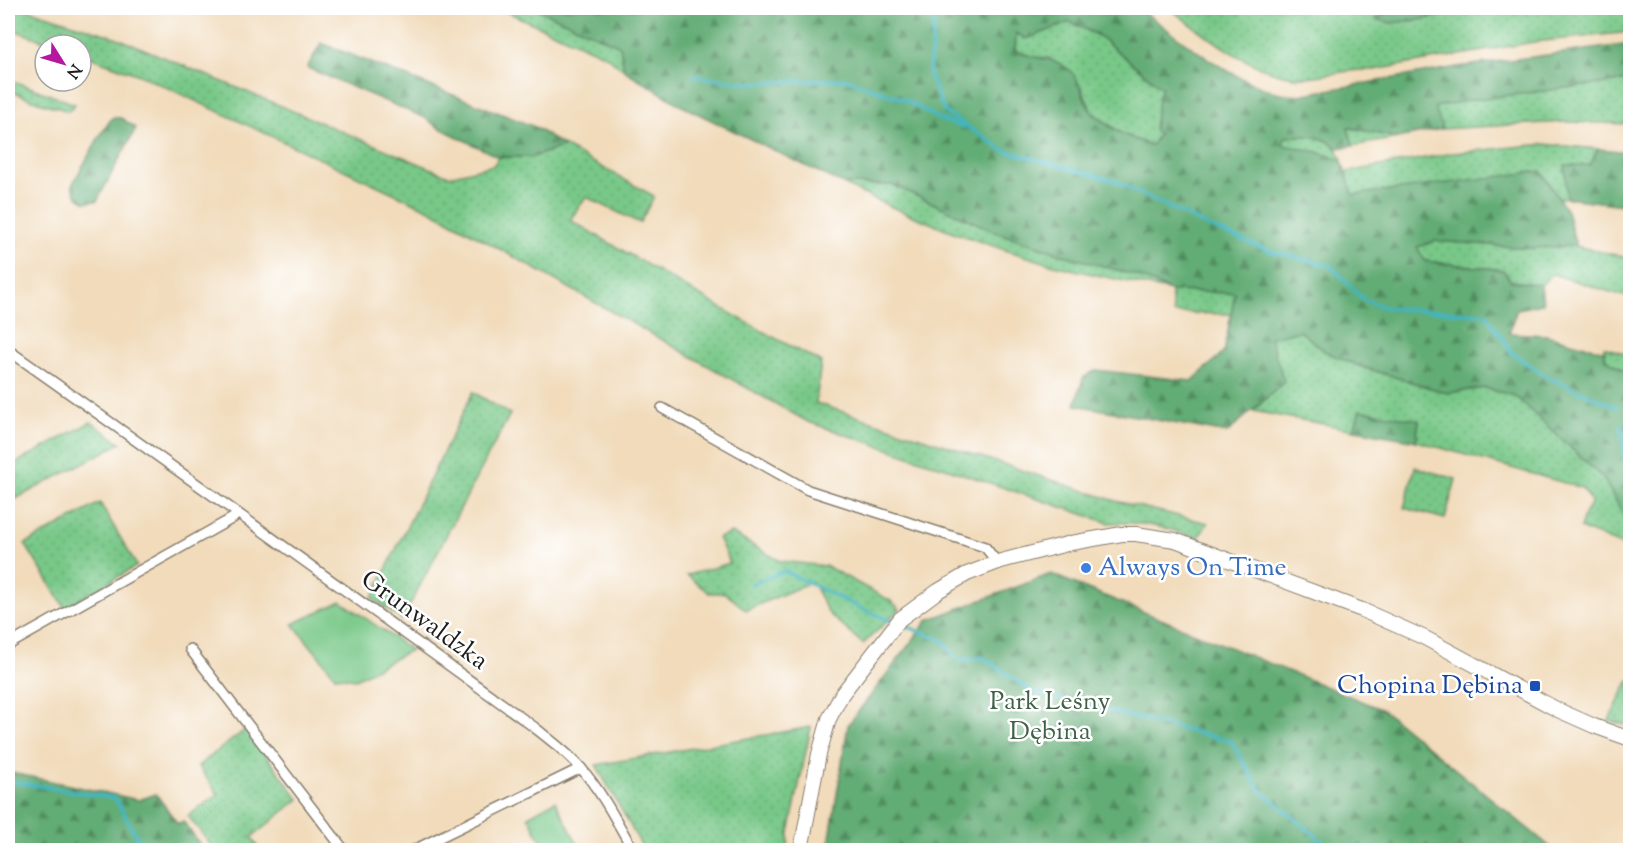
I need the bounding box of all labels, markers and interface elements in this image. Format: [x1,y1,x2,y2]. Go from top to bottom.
north arrow [33,33,93,93]
text: N [60,58,86,83]
place label: Always On Time [1098,550,1287,587]
marker: Always On Time [1079,561,1093,575]
street label: Grunwaldzka [353,562,495,680]
place label: Chopina Dębina [1337,668,1523,705]
marker: Chopina Dębina [1528,679,1542,693]
park label: Park Leśny Dębina [990,684,1110,751]

